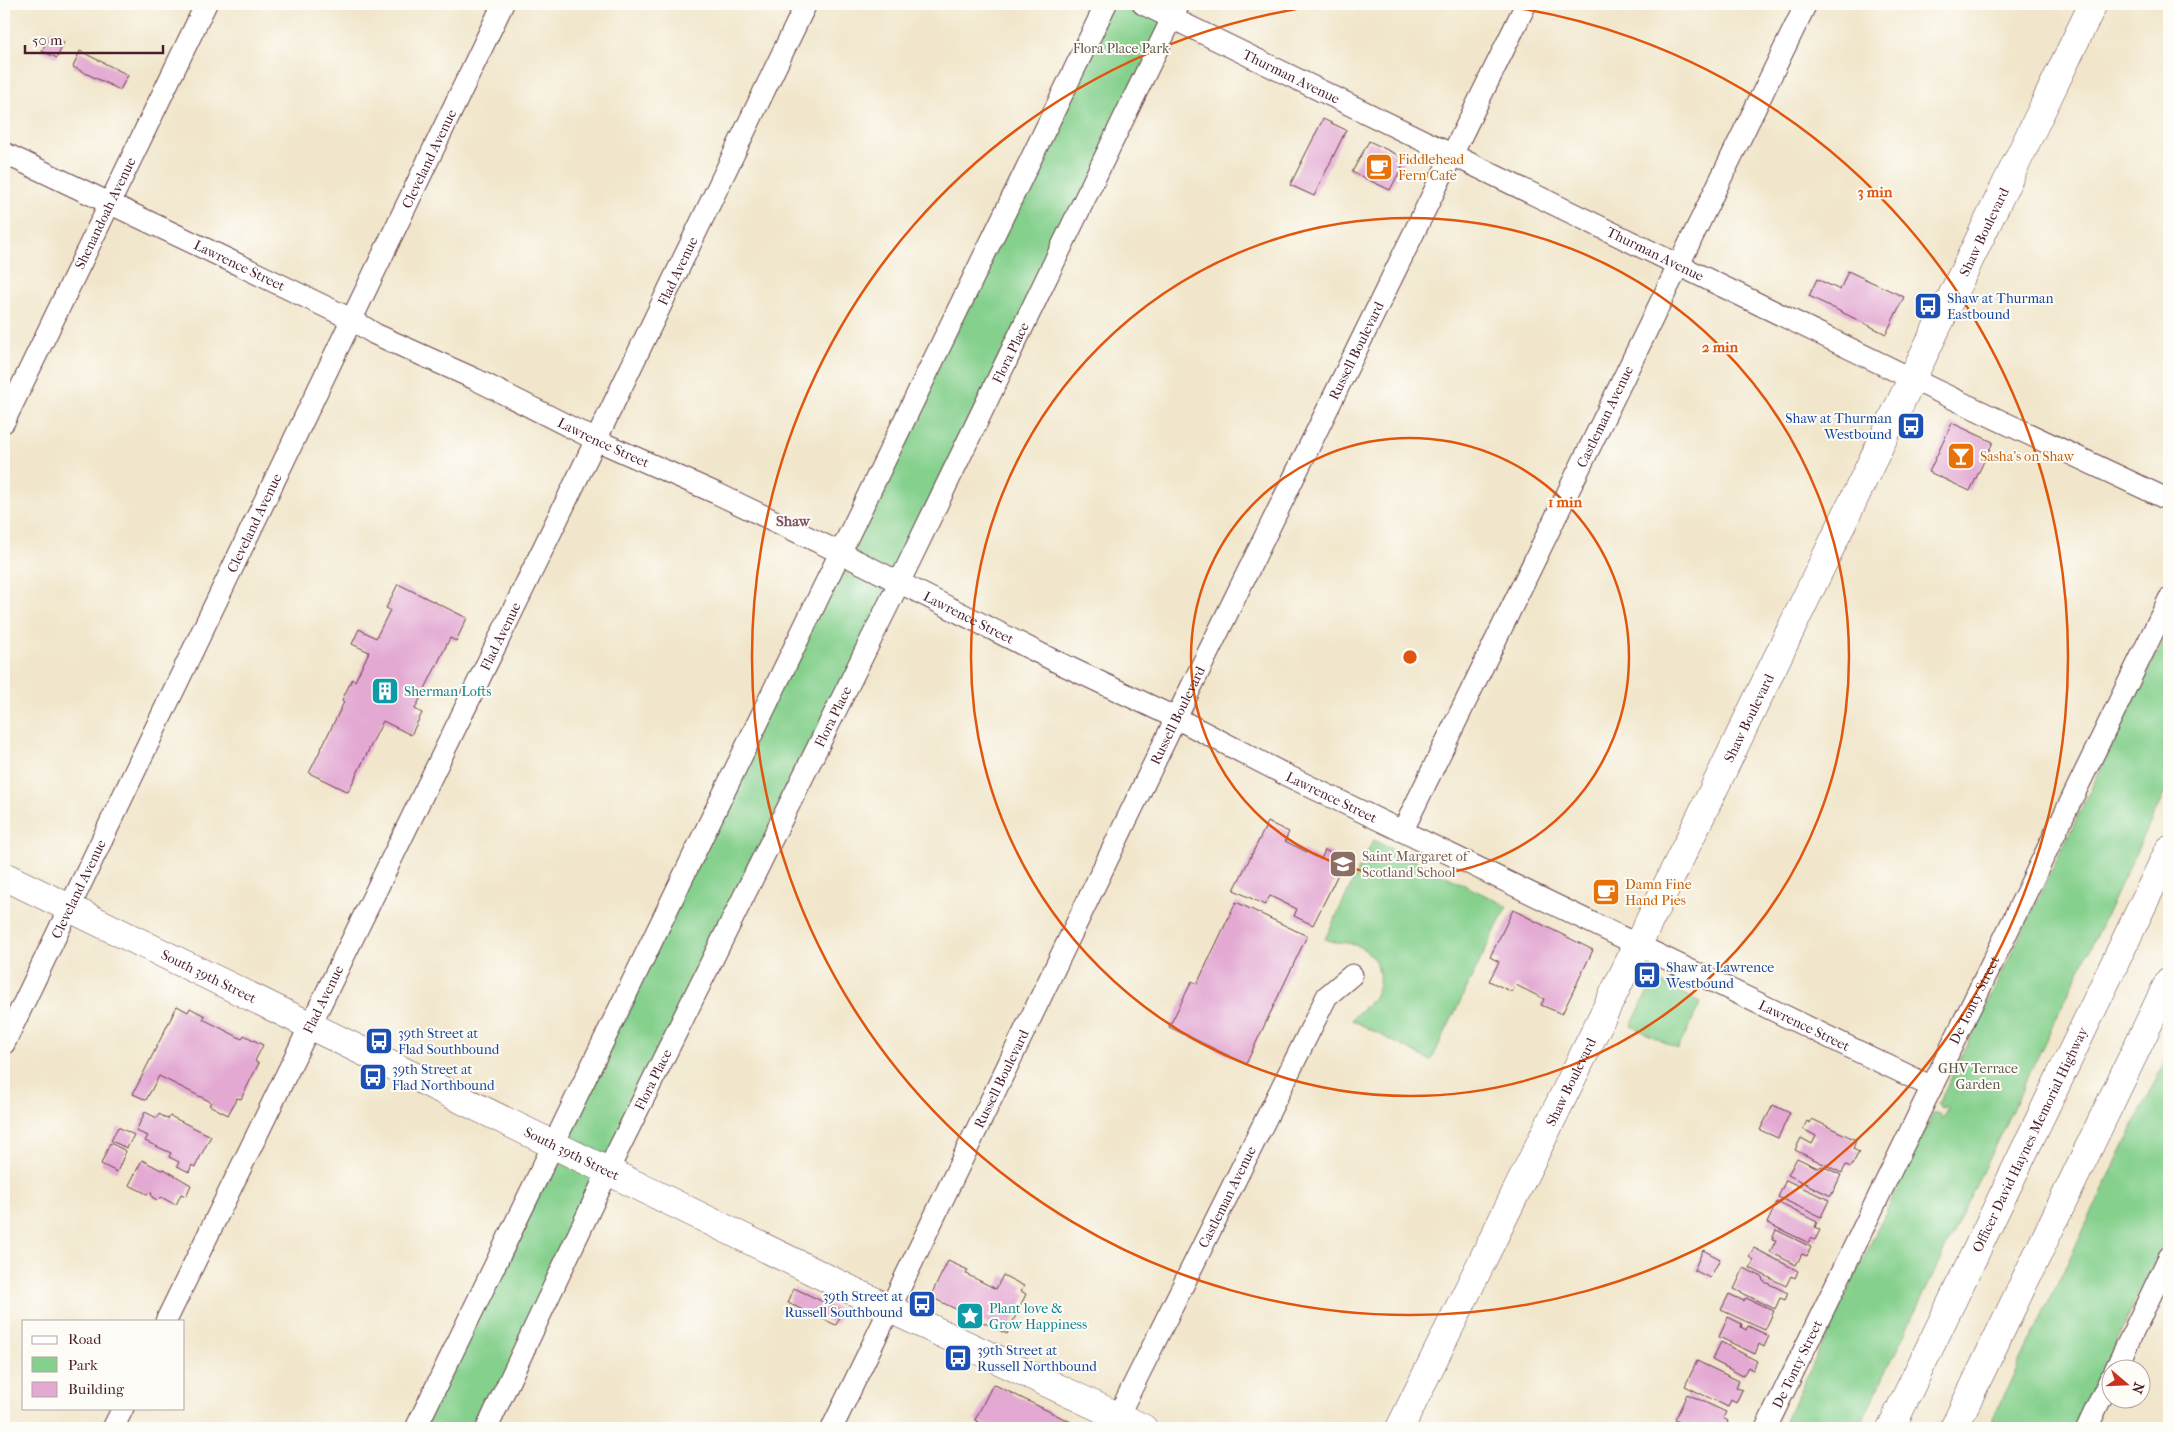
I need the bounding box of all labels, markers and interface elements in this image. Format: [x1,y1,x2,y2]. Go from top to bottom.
scale bar [25,22,162,54]
text: 50 m [32,31,63,49]
park label: Flora Place Park [1073,40,1170,57]
street label: Thurman Avenue [1240,45,1343,107]
street label: Cleveland Avenue [398,106,460,211]
place label: Fiddlehead Fern Cafe [1398,151,1465,184]
cafe icon: Fiddlehead Fern Cafe [1364,152,1394,182]
street label: Shenandoah Avenue [71,154,139,272]
text: 3 min [1858,183,1893,201]
street label: Shaw Boulevard [1955,185,2013,279]
street label: Thurman Avenue [1604,223,1707,285]
street label: Flad Avenue [654,234,701,308]
street label: Lawrence Street [191,236,288,294]
place label: Shaw at Thurman Eastbound [1947,290,2054,323]
bus stop icon: Shaw at Thurman Eastbound [1913,291,1943,321]
street label: Russell Boulevard [1325,298,1387,403]
street label: Flora Place [988,319,1032,386]
text: 2 min [1702,338,1739,356]
street label: Castleman Avenue [1573,363,1637,470]
place label: Shaw at Thurman Westbound [1785,410,1892,443]
bus stop icon: Shaw at Thurman Westbound [1896,411,1926,441]
street label: Lawrence Street [555,414,652,471]
bar icon: Sasha's on Shaw [1946,441,1976,471]
place label: Sasha's on Shaw [1980,448,2075,465]
street label: Cleveland Avenue [223,470,285,575]
text: 1 min [1548,493,1582,511]
district label: Shaw [776,512,811,530]
street label: Lawrence Street [921,588,1017,647]
street label: Flad Avenue [476,599,524,673]
centre of rings [1401,648,1419,666]
street label: Russell Boulevard [1146,663,1209,767]
street label: Shaw Boulevard [1720,671,1778,765]
building icon: Sherman Lofts [370,676,400,706]
place label: Sherman Lofts [404,683,491,700]
street label: Flora Place [811,683,855,750]
street label: Lawrence Street [1283,768,1380,826]
street label: Cleveland Avenue [47,837,109,941]
place label: Saint Margaret of Scotland School [1362,848,1471,881]
school or university icon: Saint Margaret of Scotland School [1328,849,1358,879]
place label: Damn Fine Hand Pies [1625,876,1692,909]
cafe icon: Damn Fine Hand Pies [1591,877,1621,907]
street label: South 39th Street [158,946,259,1007]
street label: De Tonty Street [1945,953,2003,1047]
place label: Shaw at Lawrence Westbound [1665,959,1774,992]
bus stop icon: Shaw at Lawrence Westbound [1632,960,1662,990]
street label: Flad Avenue [299,962,347,1036]
street label: Lawrence Street [1756,996,1853,1055]
street label: Officer David Haynes Memorial Highway [1968,1024,2091,1255]
place label: 39th Street at Flad Southbound [398,1025,500,1058]
bus stop icon: 39th Street at Flad Southbound [364,1026,394,1056]
street label: Russell Boulevard [970,1027,1032,1131]
street label: Shaw Boulevard [1542,1035,1600,1129]
street label: Flora Place [631,1046,675,1113]
park label: GHV Terrace Garden [1938,1060,2018,1093]
place label: 39th Street at Flad Northbound [392,1061,495,1094]
bus stop icon: 39th Street at Flad Northbound [358,1062,388,1092]
street label: South 39th Street [521,1123,622,1184]
street label: Castleman Avenue [1195,1143,1259,1251]
place label: 39th Street at Russell Southbound [784,1288,903,1321]
bus stop icon: 39th Street at Russell Southbound [907,1289,937,1319]
place label: Plant love & Grow Happiness [989,1300,1087,1333]
place icon: Plant love & Grow Happiness [955,1301,985,1331]
street label: De Tonty Street [1768,1317,1826,1411]
legend [22,1320,185,1410]
text: Road [68,1330,102,1348]
place label: 39th Street at Russell Northbound [977,1342,1097,1375]
bus stop icon: 39th Street at Russell Northbound [943,1343,973,1373]
text: Park [68,1356,98,1374]
north arrow [2100,1360,2150,1410]
text: Building [68,1380,125,1398]
text: N [2128,1380,2148,1396]

